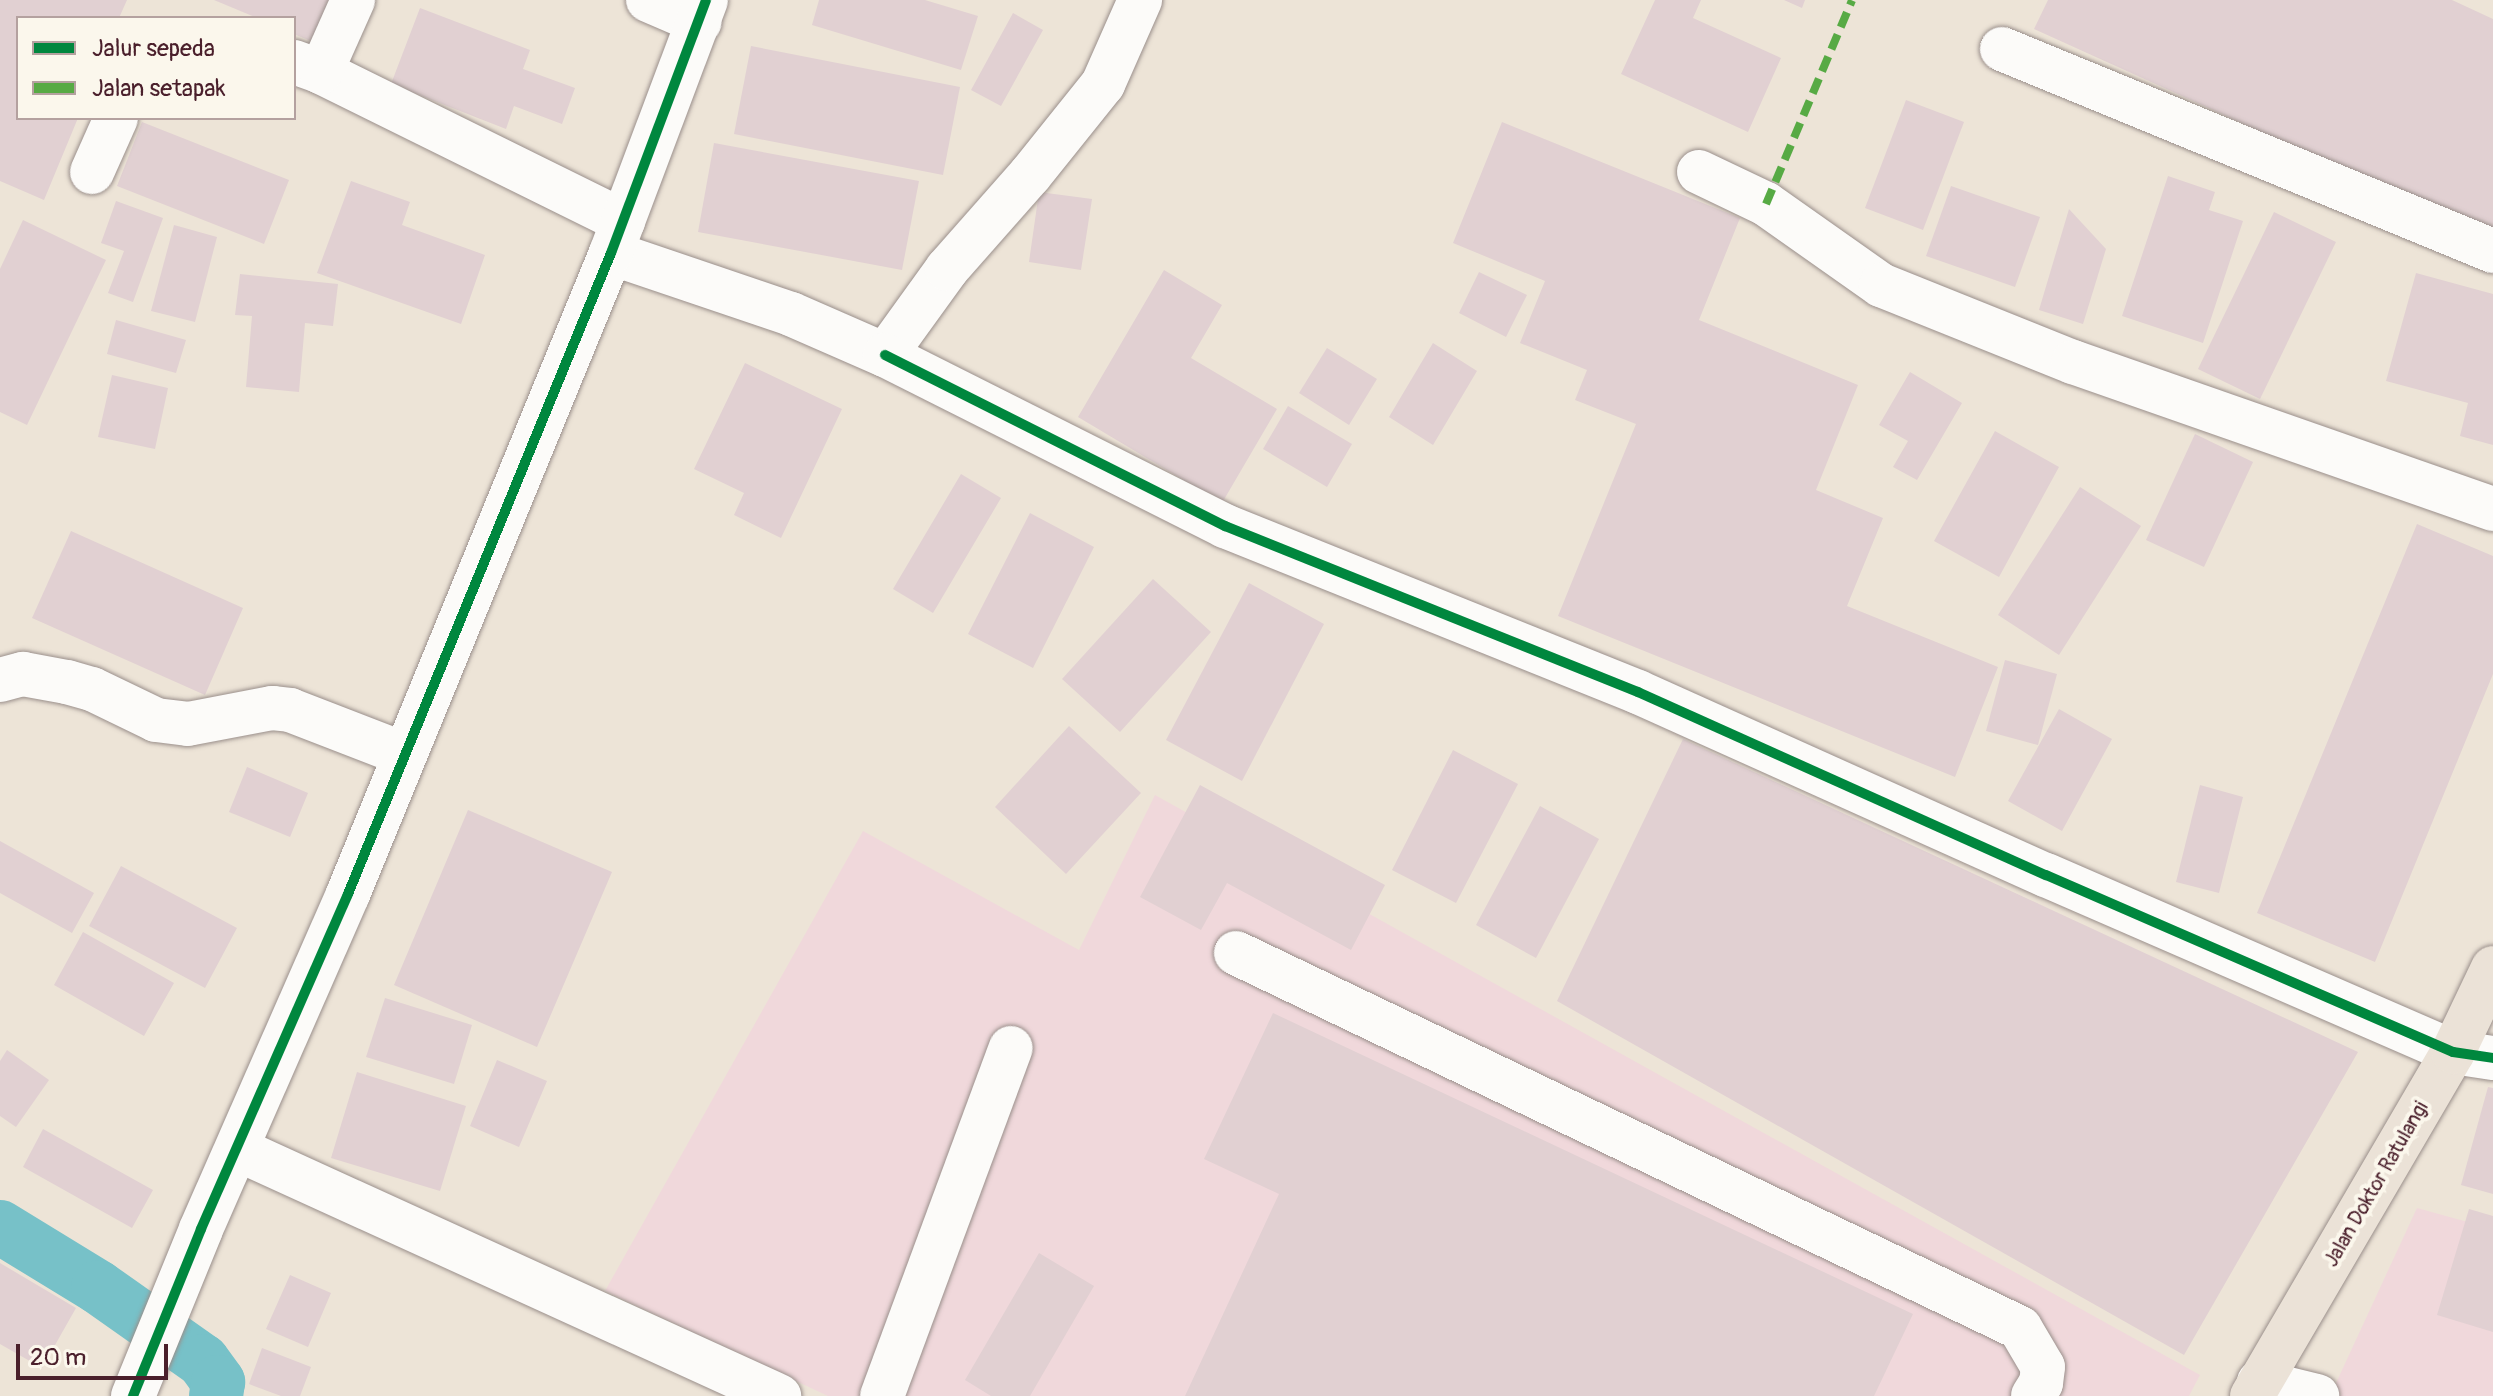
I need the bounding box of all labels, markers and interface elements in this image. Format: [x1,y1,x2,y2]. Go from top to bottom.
legend [16,16,296,120]
text: Jalur sepeda [92,34,215,63]
text: Jalan setapak [92,74,226,103]
street label: Jalan Doktor Ratulangi [2319,1097,2433,1271]
scale bar [20,1328,172,1378]
text: 20 m [30,1343,86,1372]

